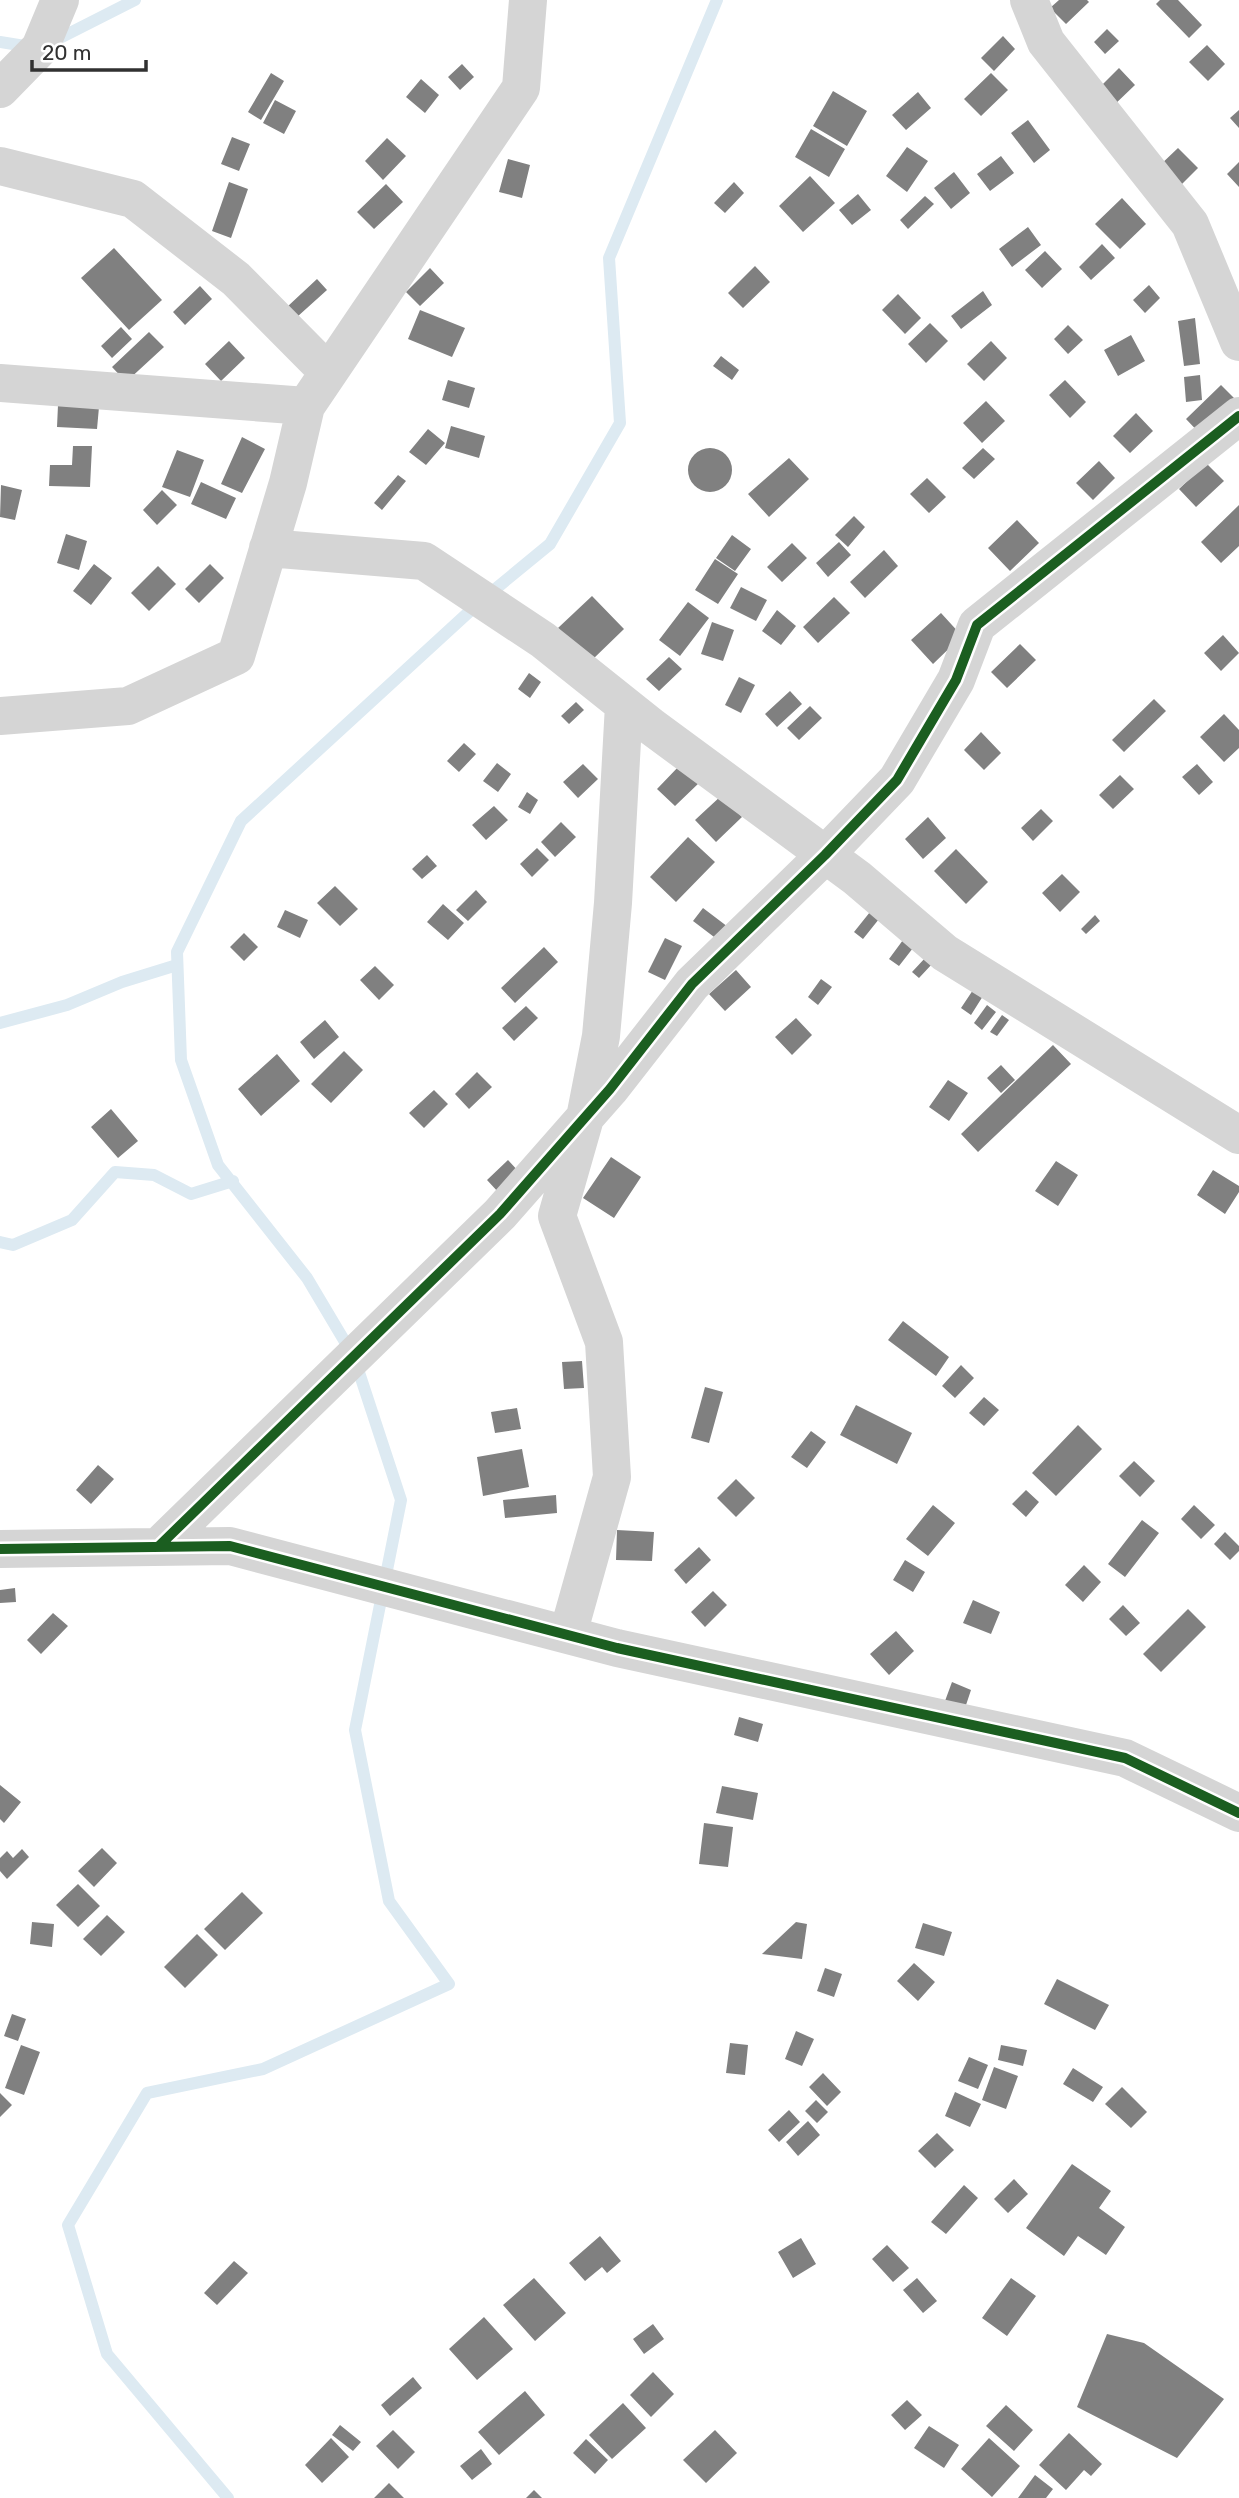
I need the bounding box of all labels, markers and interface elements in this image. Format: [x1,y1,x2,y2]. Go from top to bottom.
scale bar [32,28,145,72]
text: 20 m [42,40,91,65]

